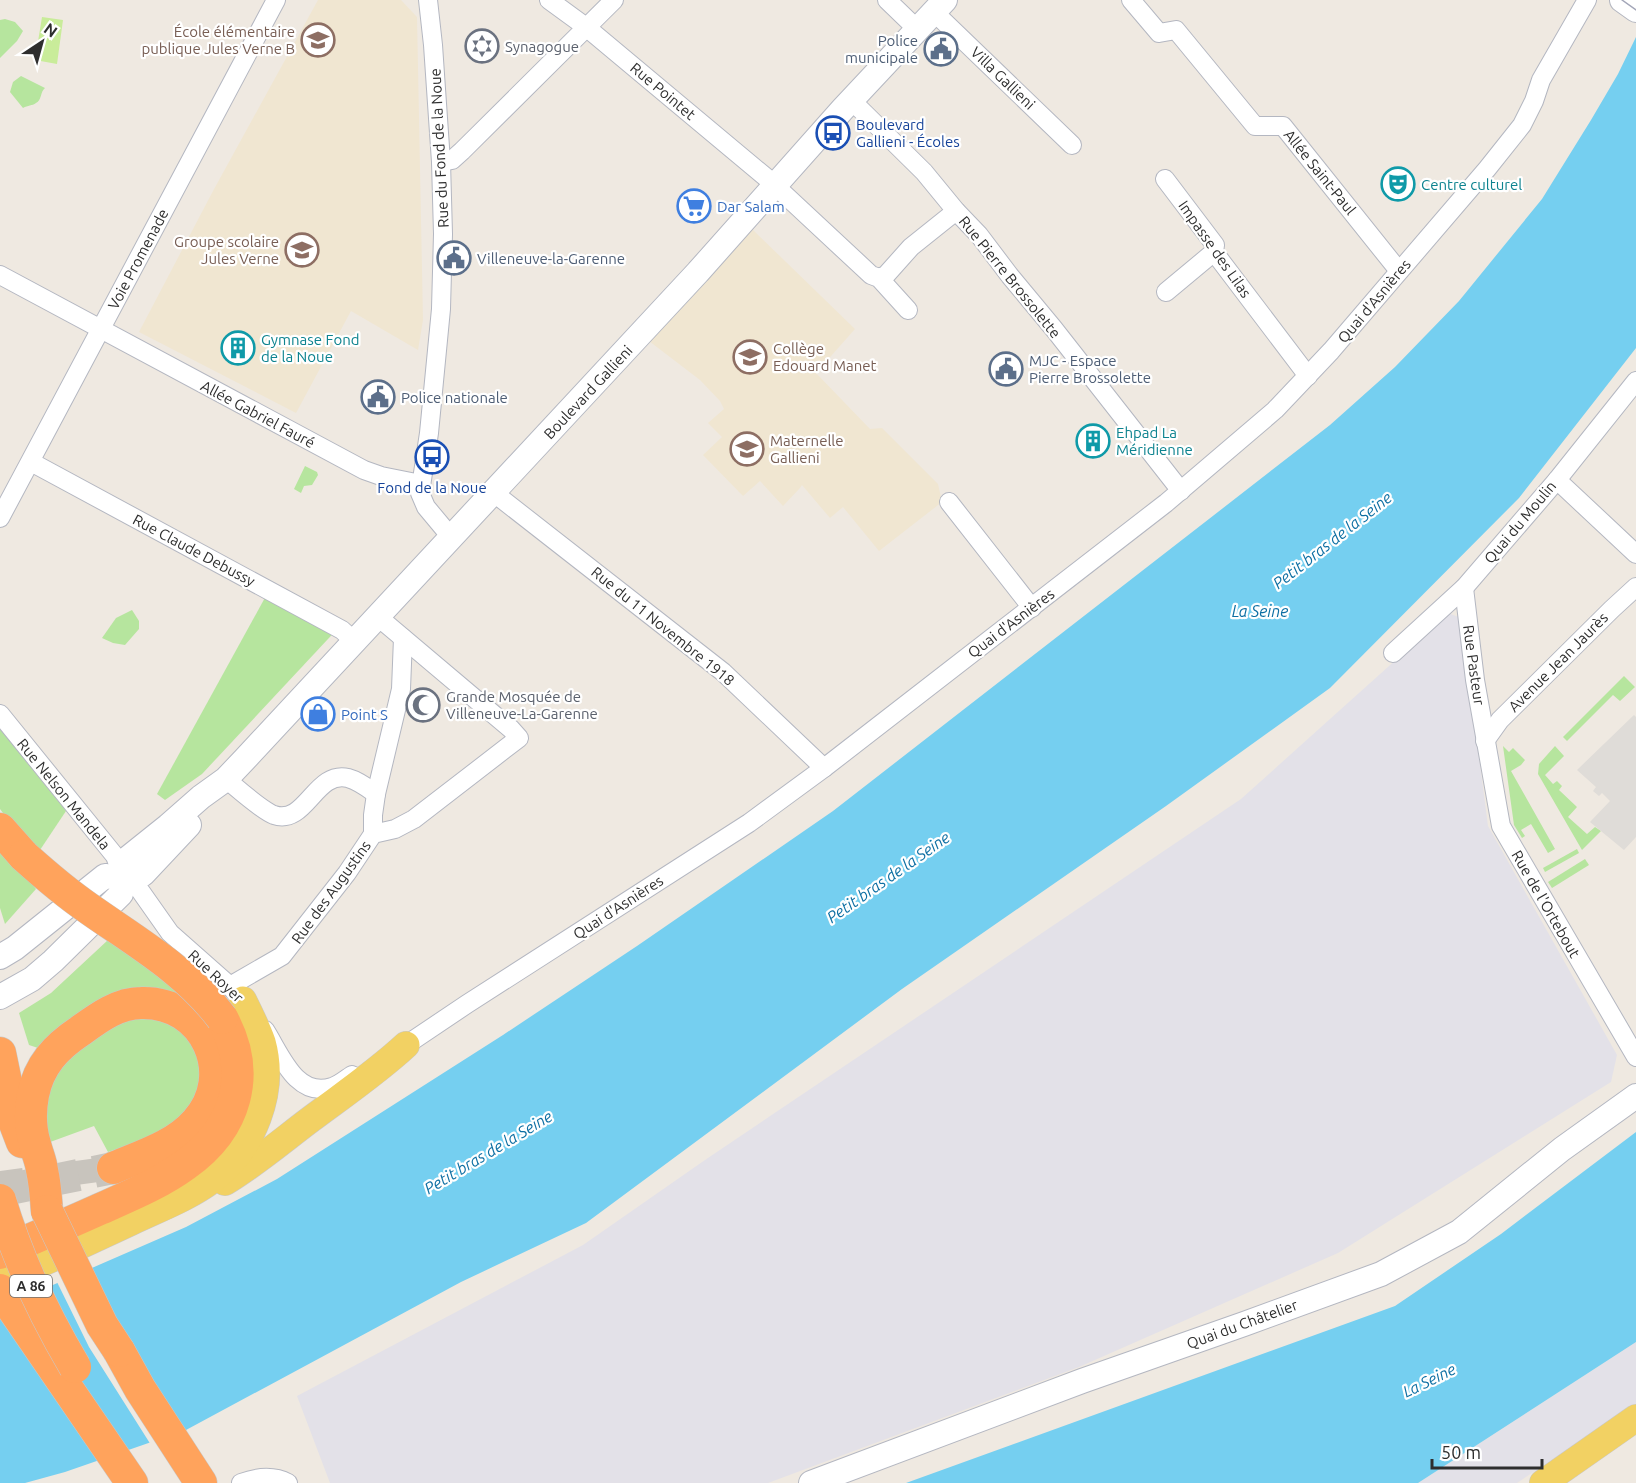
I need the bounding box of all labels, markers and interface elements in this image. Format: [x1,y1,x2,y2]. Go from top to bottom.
north arrow [12,12,72,72]
text: N [41,19,61,41]
school or university icon: École élémentaire publique Jules Verne B [300,22,336,58]
place label: École élémentaire publique Jules Verne B [141,23,295,57]
synagogue icon: Synagogue [464,28,500,64]
public building icon: Police municipale [923,31,959,67]
place label: Police municipale [845,32,918,66]
place label: Synagogue [505,38,579,55]
street label: Villa Gallieni [967,43,1039,113]
street label: Rue Pointet [627,59,699,123]
street label: Rue du Fond de la Noue [426,68,452,228]
bus stop icon: Boulevard Gallieni - Écoles [815,115,851,151]
place label: Boulevard Gallieni - Écoles [856,116,960,150]
street label: Allée Saint-Paul [1281,126,1359,218]
theatre icon: Centre culturel [1380,166,1416,202]
place label: Centre culturel [1421,176,1522,193]
supermarket icon: Dar Salam [676,188,712,224]
street label: Impasse des Lilas [1175,197,1255,301]
place label: Dar Salam [717,198,785,215]
street label: Voie Promenade [104,206,172,312]
street label: Rue Pierre Brossolette [956,213,1064,341]
school or university icon: Groupe scolaire Jules Verne [284,232,320,268]
place label: Groupe scolaire Jules Verne [174,233,279,267]
public building icon: Villeneuve-la-Garenne [436,240,472,276]
place label: Villeneuve-la-Garenne [477,250,625,267]
street label: Quai d'Asnières [1334,256,1414,346]
building icon: Gymnase Fond de la Noue [220,330,256,366]
place label: Gymnase Fond de la Noue [261,331,360,365]
school or university icon: Collège Edouard Manet [732,339,768,375]
place label: Collège Edouard Manet [773,340,877,374]
street label: Boulevard Gallieni [540,342,636,442]
public building icon: MJC - Espace Pierre Brossolette [988,351,1024,387]
place label: MJC - Espace Pierre Brossolette [1029,352,1151,386]
street label: Allée Gabriel Fauré [198,377,318,451]
public building icon: Police nationale [360,379,396,415]
place label: Police nationale [401,389,508,406]
building icon: Ehpad La Méridienne [1075,423,1111,459]
place label: Ehpad La Méridienne [1116,424,1193,458]
school or university icon: Maternelle Gallieni [729,431,765,467]
place label: Maternelle Gallieni [770,432,844,466]
bus stop icon: Fond de la Noue [414,439,450,475]
street label: Quai du Moulin [1481,477,1559,567]
place label: Fond de la Noue [377,479,487,496]
water label: Petit bras de la Seine [1269,488,1395,592]
street label: Rue Claude Debussy [130,511,258,589]
street label: Rue du 11 Novembre 1918 [588,563,738,689]
street label: Quai d'Asnières [964,585,1058,661]
water label: La Seine [1232,602,1288,620]
street label: Avenue Jean Jaurès [1505,609,1611,715]
street label: Rue Pasteur [1460,624,1488,707]
mosque icon: Grande Mosquée de Villeneuve-La-Garenne [405,687,441,723]
place label: Grande Mosquée de Villeneuve-La-Garenne [446,688,598,722]
shop icon: Point S [300,696,336,732]
place label: Point S [341,706,388,723]
street label: Rue Nelson Mandela [14,735,114,853]
water label: Petit bras de la Seine [823,828,953,926]
street label: Rue des Augustins [288,837,374,947]
street label: Rue de l'Ortebout [1508,847,1584,961]
street label: Quai d'Asnières [570,872,666,942]
street label: Rue Royer [185,946,247,1006]
water label: Petit bras de la Seine [421,1107,555,1197]
road number: A 86 [10,1275,52,1297]
street label: Quai du Châtelier [1184,1296,1300,1352]
water label: La Seine [1400,1359,1458,1401]
scale bar [1432,1432,1542,1470]
text: 50 m [1441,1442,1481,1462]

